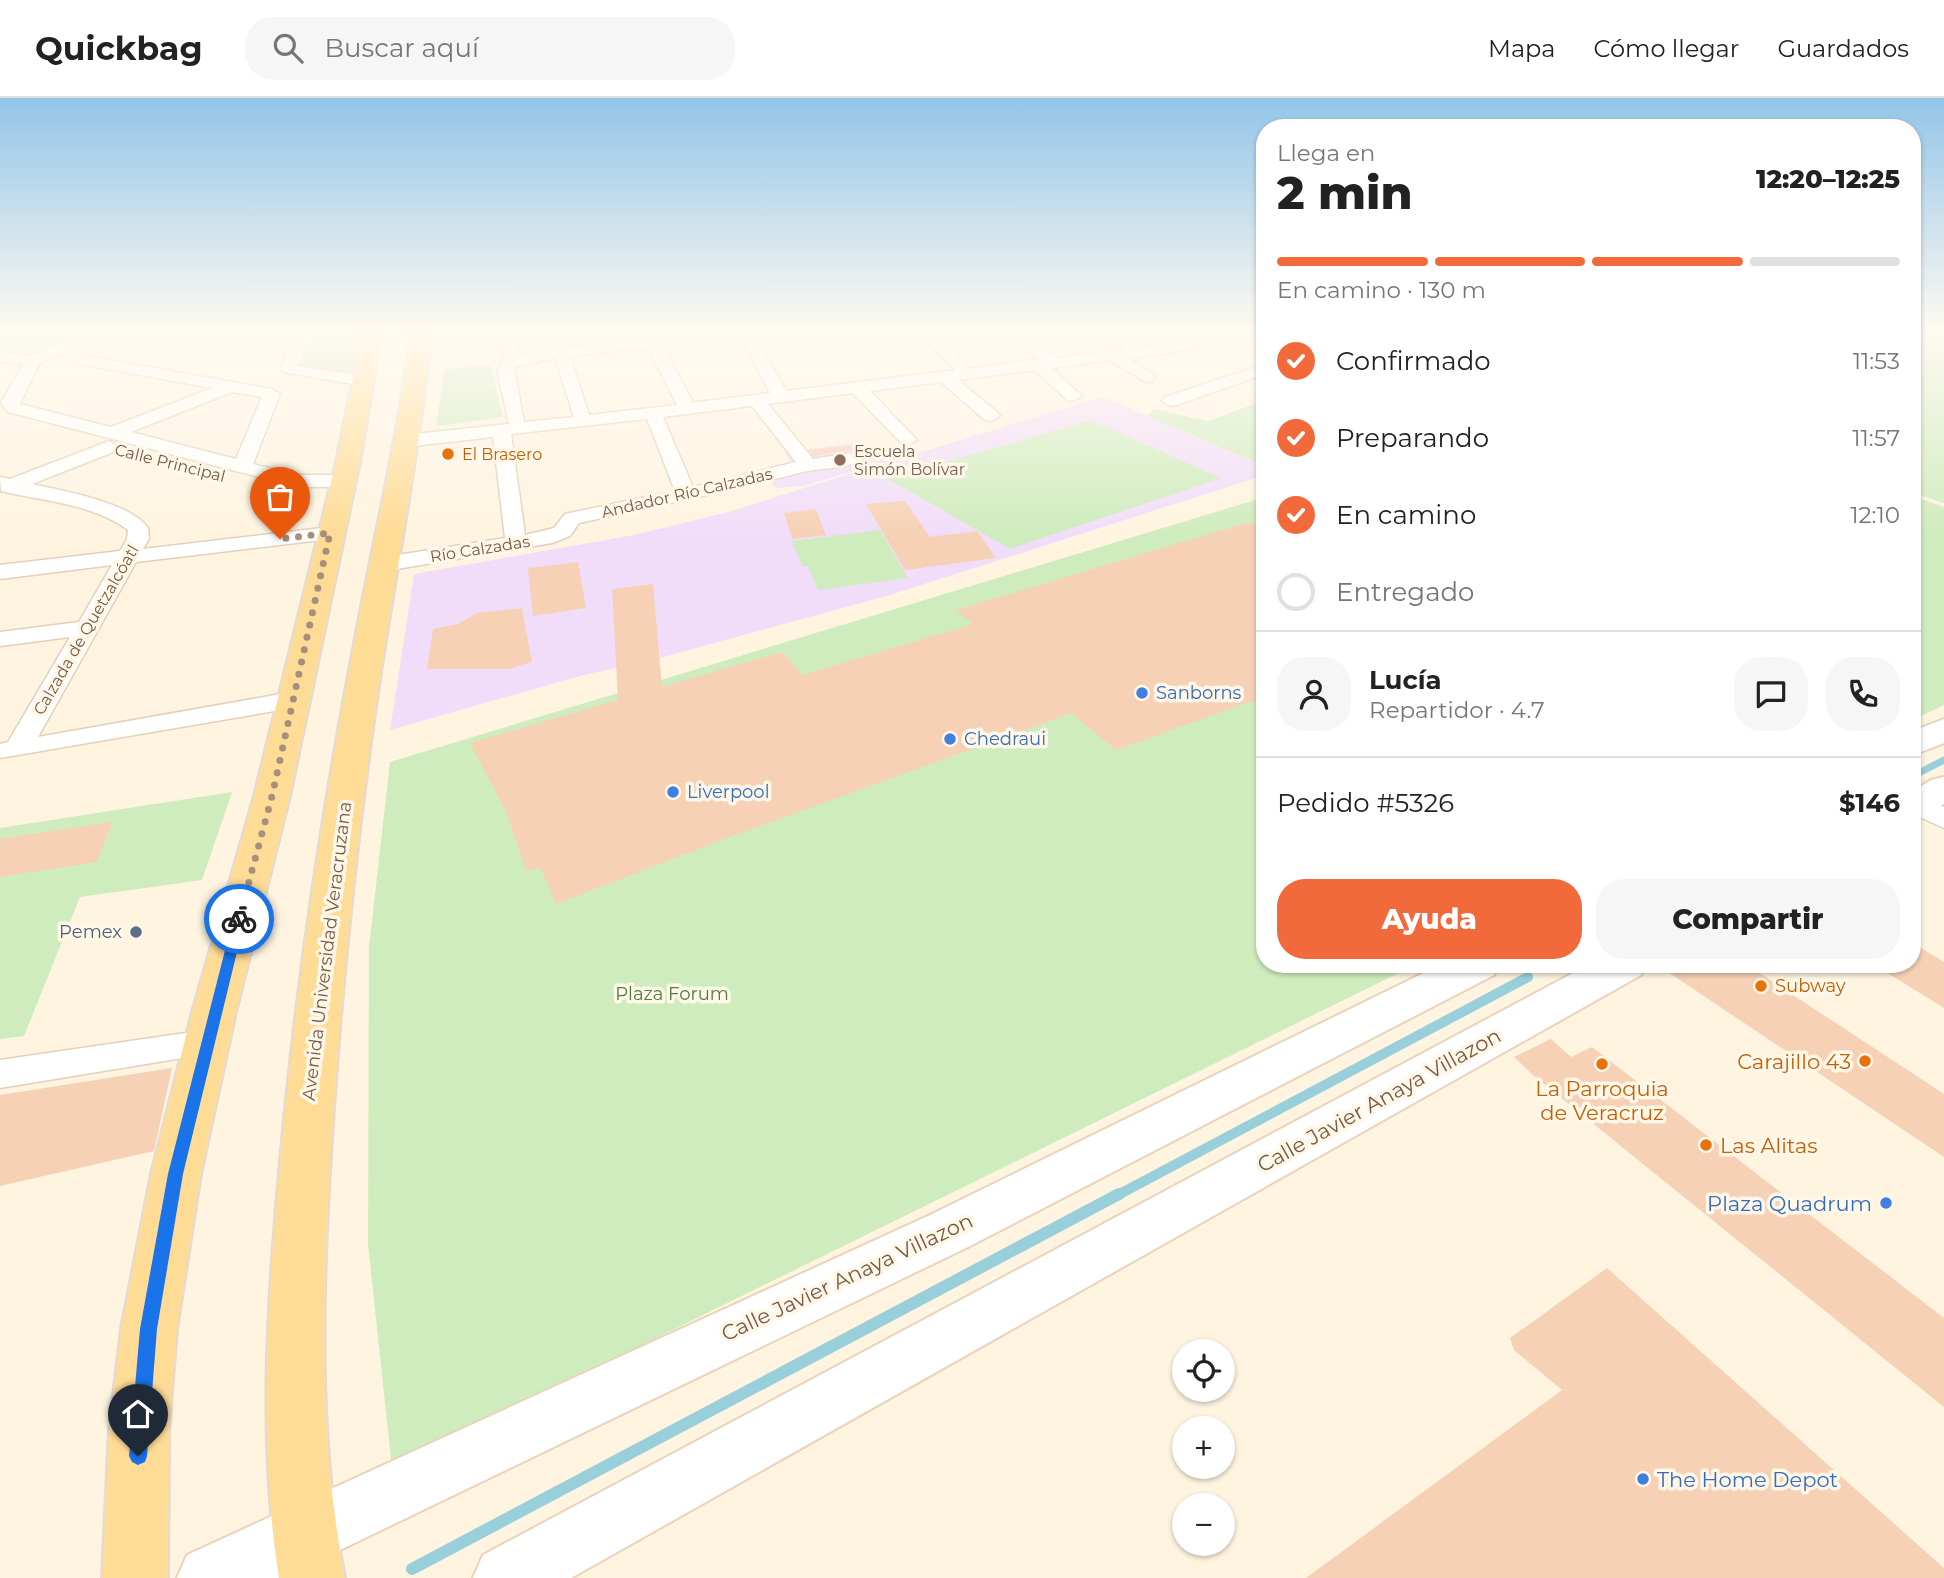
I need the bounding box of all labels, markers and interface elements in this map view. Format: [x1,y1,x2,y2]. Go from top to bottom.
search box [245,17,735,80]
text: Quickbag [35,28,203,68]
icon: search [269,29,307,67]
text: Buscar aquí [325,32,479,64]
text: Mapa [1488,34,1555,63]
text: Cómo llegar [1593,34,1739,63]
text: Guardados [1777,34,1909,63]
text: Llega en [1277,139,1375,167]
text: 12:20–12:25 [1756,163,1900,195]
text: 2 min [1277,164,1412,221]
text: En camino · 130 m [1277,276,1486,304]
icon: check [1277,342,1315,380]
text: Confirmado [1336,345,1491,377]
text: 11:53 [1853,347,1900,375]
icon: check [1277,419,1315,457]
text: Preparando [1336,422,1489,454]
text: 11:57 [1852,424,1900,452]
street label: Calle Principal [113,440,227,486]
place label: Escuela Simón Bolívar [854,442,965,479]
place label: El Brasero [462,445,542,464]
marker: El Brasero [440,446,456,462]
marker: Escuela Simón Bolívar [832,452,848,468]
street label: Andador Río Calzadas [600,464,774,522]
pin [250,467,310,539]
icon: bag [261,478,299,516]
icon: check [1277,496,1315,534]
text: En camino [1336,499,1476,531]
text: 12:10 [1850,501,1900,529]
street label: Río Calzadas [429,532,531,566]
street label: Calzada de Quetzalcóatl [29,542,143,718]
text: Entregado [1336,576,1474,608]
button: person [1277,657,1351,731]
button: chat [1734,657,1808,731]
button: phone [1826,657,1900,731]
text: Lucía [1369,664,1442,696]
place label: Sanborns [1156,682,1242,704]
marker: Sanborns [1134,685,1150,701]
text: Repartidor · 4.7 [1369,696,1545,724]
place label: Chedraui [964,728,1046,750]
marker: Chedraui [942,731,958,747]
place label: Liverpool [687,781,770,803]
marker: Liverpool [665,784,681,800]
text: Pedido #5326 [1277,787,1454,819]
text: $146 [1839,787,1900,819]
street label: Avenida Universidad Veracruzana [298,800,356,1102]
button: Ayuda [1277,879,1582,959]
button: Compartir [1596,879,1900,959]
courier [204,884,274,954]
icon: bike [220,900,258,938]
place label: Pemex [59,921,122,943]
marker: Pemex [128,924,144,940]
place label: Subway [1775,975,1846,997]
marker: Subway [1753,978,1769,994]
park label: Plaza Forum [615,983,729,1005]
street label: Calle Javier Anaya Villazon [1253,1023,1505,1177]
place label: Carajillo 43 [1737,1049,1851,1074]
marker: Carajillo 43 [1857,1053,1873,1069]
marker: La Parroquia de Veracruz [1594,1056,1610,1072]
place label: La Parroquia de Veracruz [1535,1076,1669,1125]
place label: Las Alitas [1720,1133,1817,1158]
marker: Las Alitas [1698,1137,1714,1153]
place label: Plaza Quadrum [1707,1191,1872,1216]
marker: Plaza Quadrum [1878,1195,1894,1211]
street label: Calle Javier Anaya Villazon [717,1208,977,1346]
map controls [1172,1339,1235,1556]
button: locate [1172,1339,1235,1402]
pin [108,1384,168,1456]
icon: home [119,1395,157,1433]
button: + [1172,1416,1235,1479]
place label: The Home Depot [1657,1467,1838,1492]
marker: The Home Depot [1635,1471,1651,1487]
button: − [1172,1493,1235,1556]

